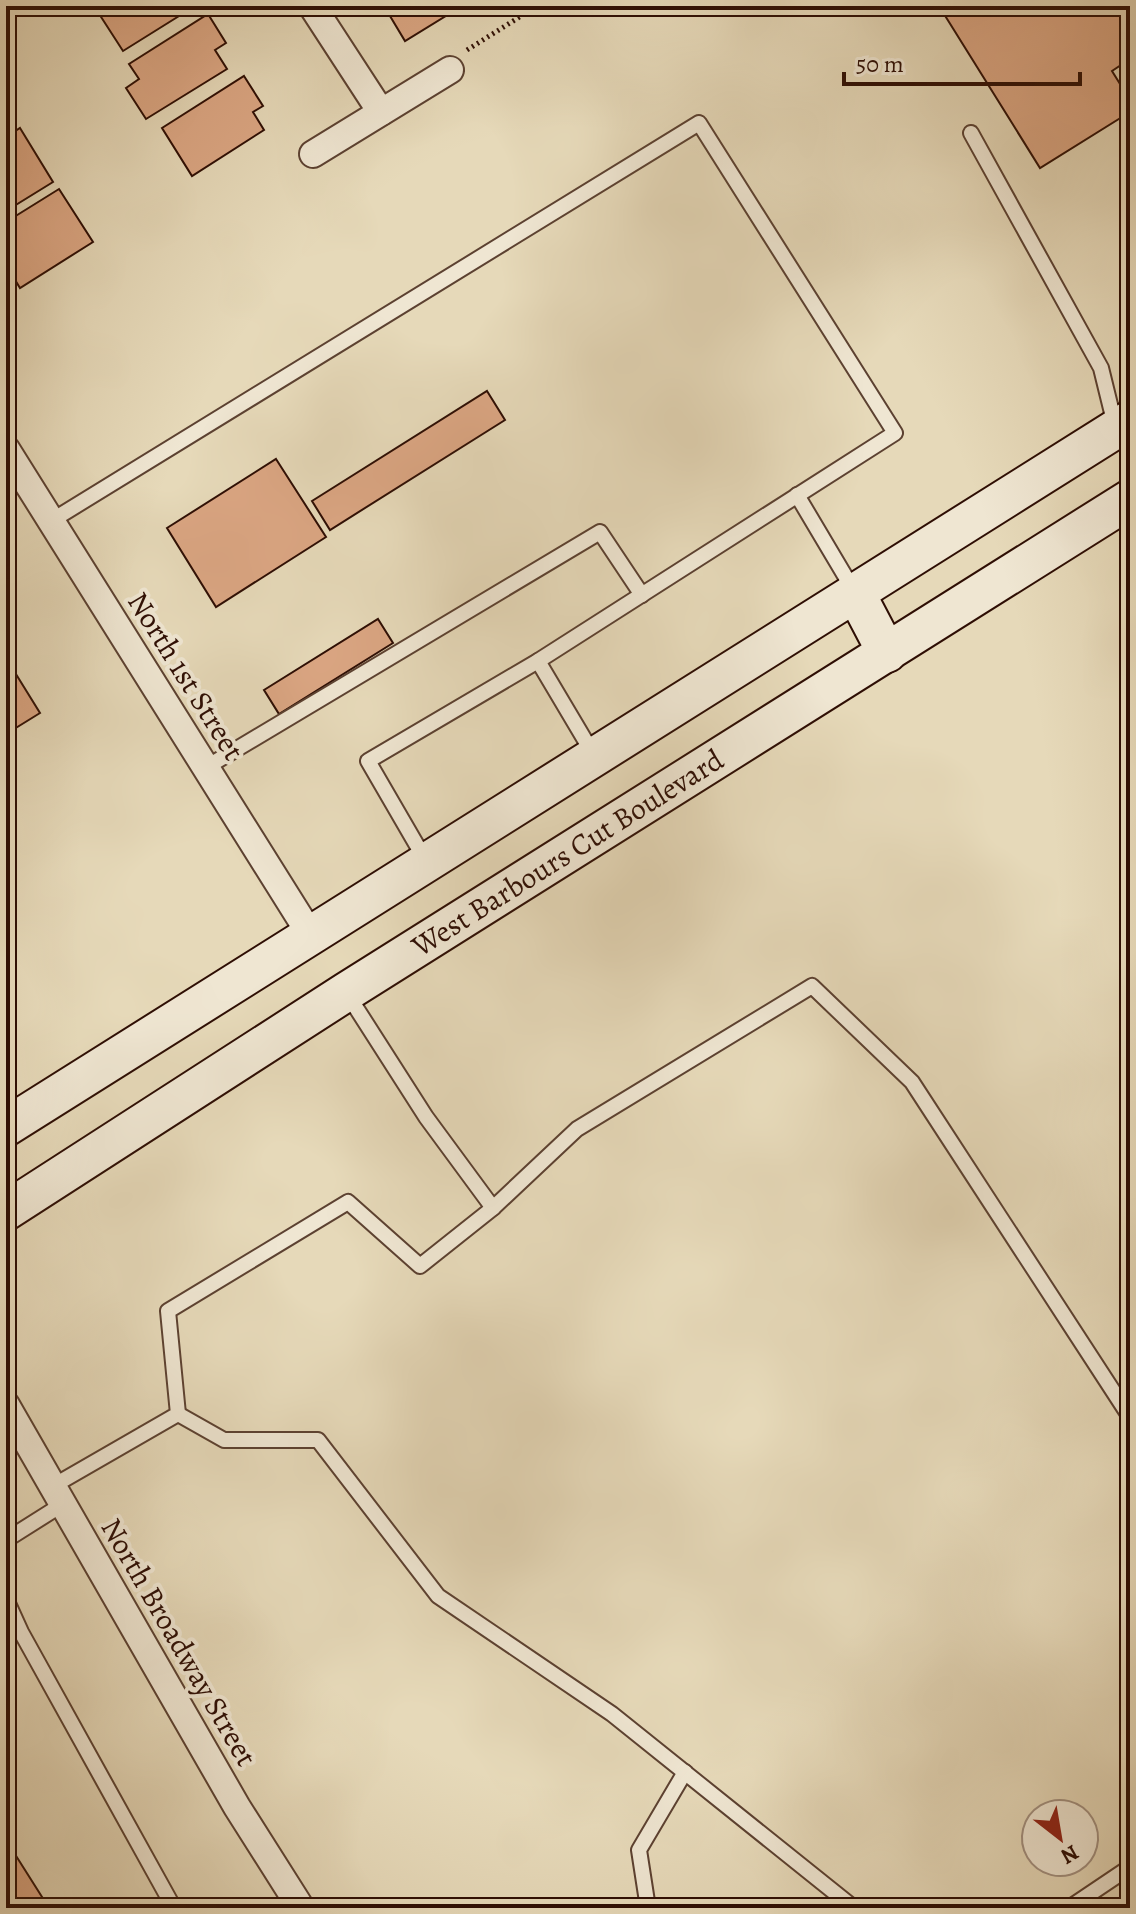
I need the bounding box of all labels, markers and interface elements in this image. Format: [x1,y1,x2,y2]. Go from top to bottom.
scale bar [844,36,1080,86]
text: 50 m [856,48,904,80]
street label: North 1st Street [118,584,254,768]
street label: West Barbours Cut Boulevard [403,739,732,966]
street label: North Broadway Street [92,1511,266,1773]
north arrow [1020,1798,1100,1878]
text: N [1055,1837,1084,1871]

